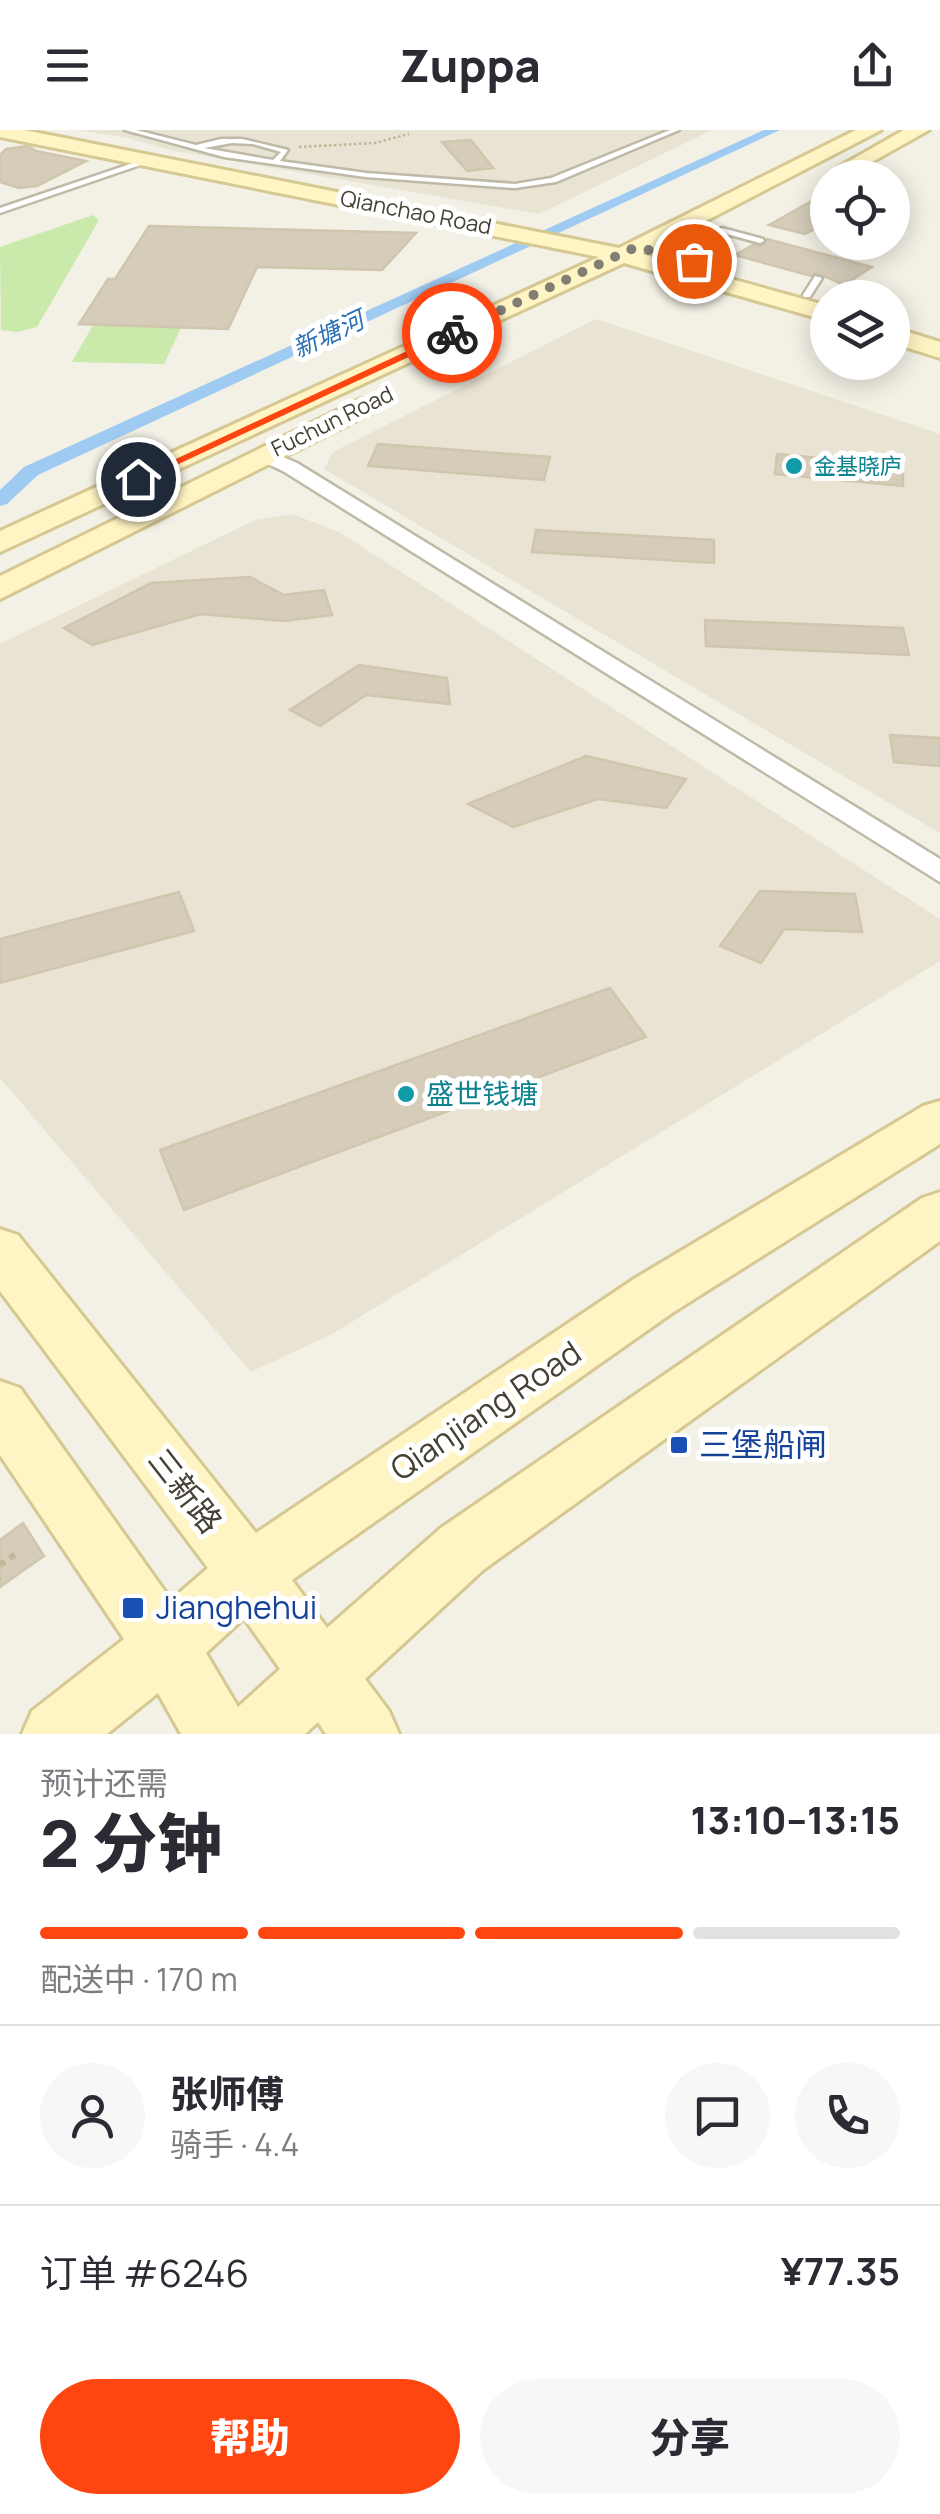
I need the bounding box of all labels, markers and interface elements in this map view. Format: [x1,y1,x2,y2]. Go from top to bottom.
text: Zuppa [399,34,541,96]
icon: menu [40,38,95,93]
icon: share [845,38,900,93]
map controls [810,160,910,380]
button: locate [810,160,910,260]
street label: Qianchao Road [338,183,494,241]
pin [652,219,737,304]
icon: bag [667,234,722,289]
button: layers [810,280,910,380]
courier [402,283,502,383]
water label: 新塘河 [286,300,373,365]
icon: bike [425,306,480,361]
street label: Fuchun Road [266,379,398,463]
pin [96,437,181,522]
place label: 金基晓庐 [814,451,902,481]
icon: home [111,452,166,507]
marker: 金基晓庐 [783,455,805,477]
place label: 盛世钱塘 [426,1074,538,1112]
marker: 盛世钱塘 [395,1083,417,1105]
street label: Qianjiang Road [382,1330,589,1490]
place label: 三堡船闸 [699,1422,827,1466]
marker: 三堡船闸 [668,1434,690,1456]
street label: 三新路 [139,1439,233,1542]
place label: Jianghehui [156,1585,317,1629]
marker: Jianghehui [120,1595,146,1621]
text: 预计还需 [40,1761,168,1805]
text: 13:10–13:15 [690,1793,900,1845]
text: 2 分钟 [40,1798,222,1887]
text: 配送中 · 170 m [40,1957,238,2001]
button: person [40,2063,145,2168]
button: chat [665,2063,770,2168]
button: phone [795,2063,900,2168]
text: 张师傅 [170,2067,284,2119]
text: 骑手 · 4.4 [170,2122,299,2166]
text: ¥77.35 [781,2244,900,2296]
text: 订单 #6246 [40,2246,249,2298]
button: 帮助 [40,2379,460,2494]
button: 分享 [480,2379,900,2494]

